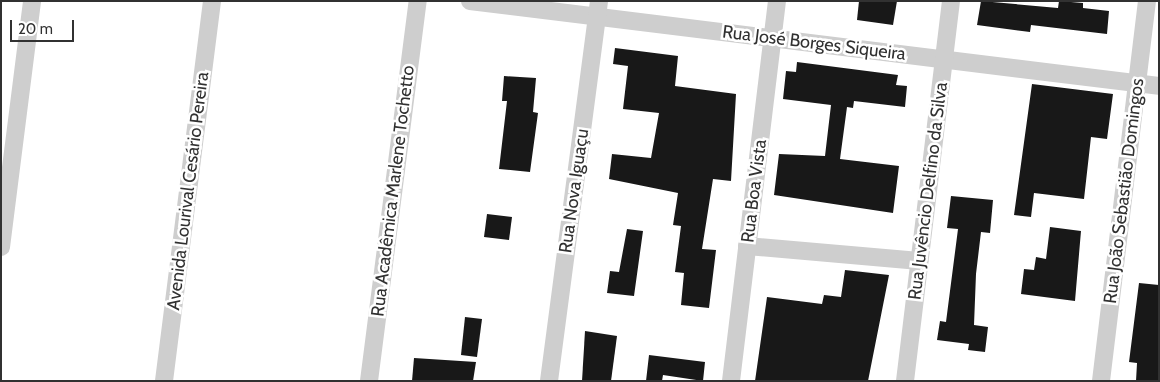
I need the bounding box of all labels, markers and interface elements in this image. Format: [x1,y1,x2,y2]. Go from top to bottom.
scale bar [12,10,76,42]
text: 20 m [18,20,53,38]
street label: Rua José Borges Siqueira [721,21,907,65]
street label: Rua Acadêmica Marlene Tochetto [367,64,419,318]
street label: Avenida Lourival Cesário Pereira [163,71,213,311]
street label: Rua João Sebastião Domingos [1099,77,1149,305]
street label: Rua Juvêncio Delfino da Silva [904,81,952,301]
street label: Rua Nova Iguaçu [555,127,593,255]
street label: Rua Boa Vista [737,138,771,244]

